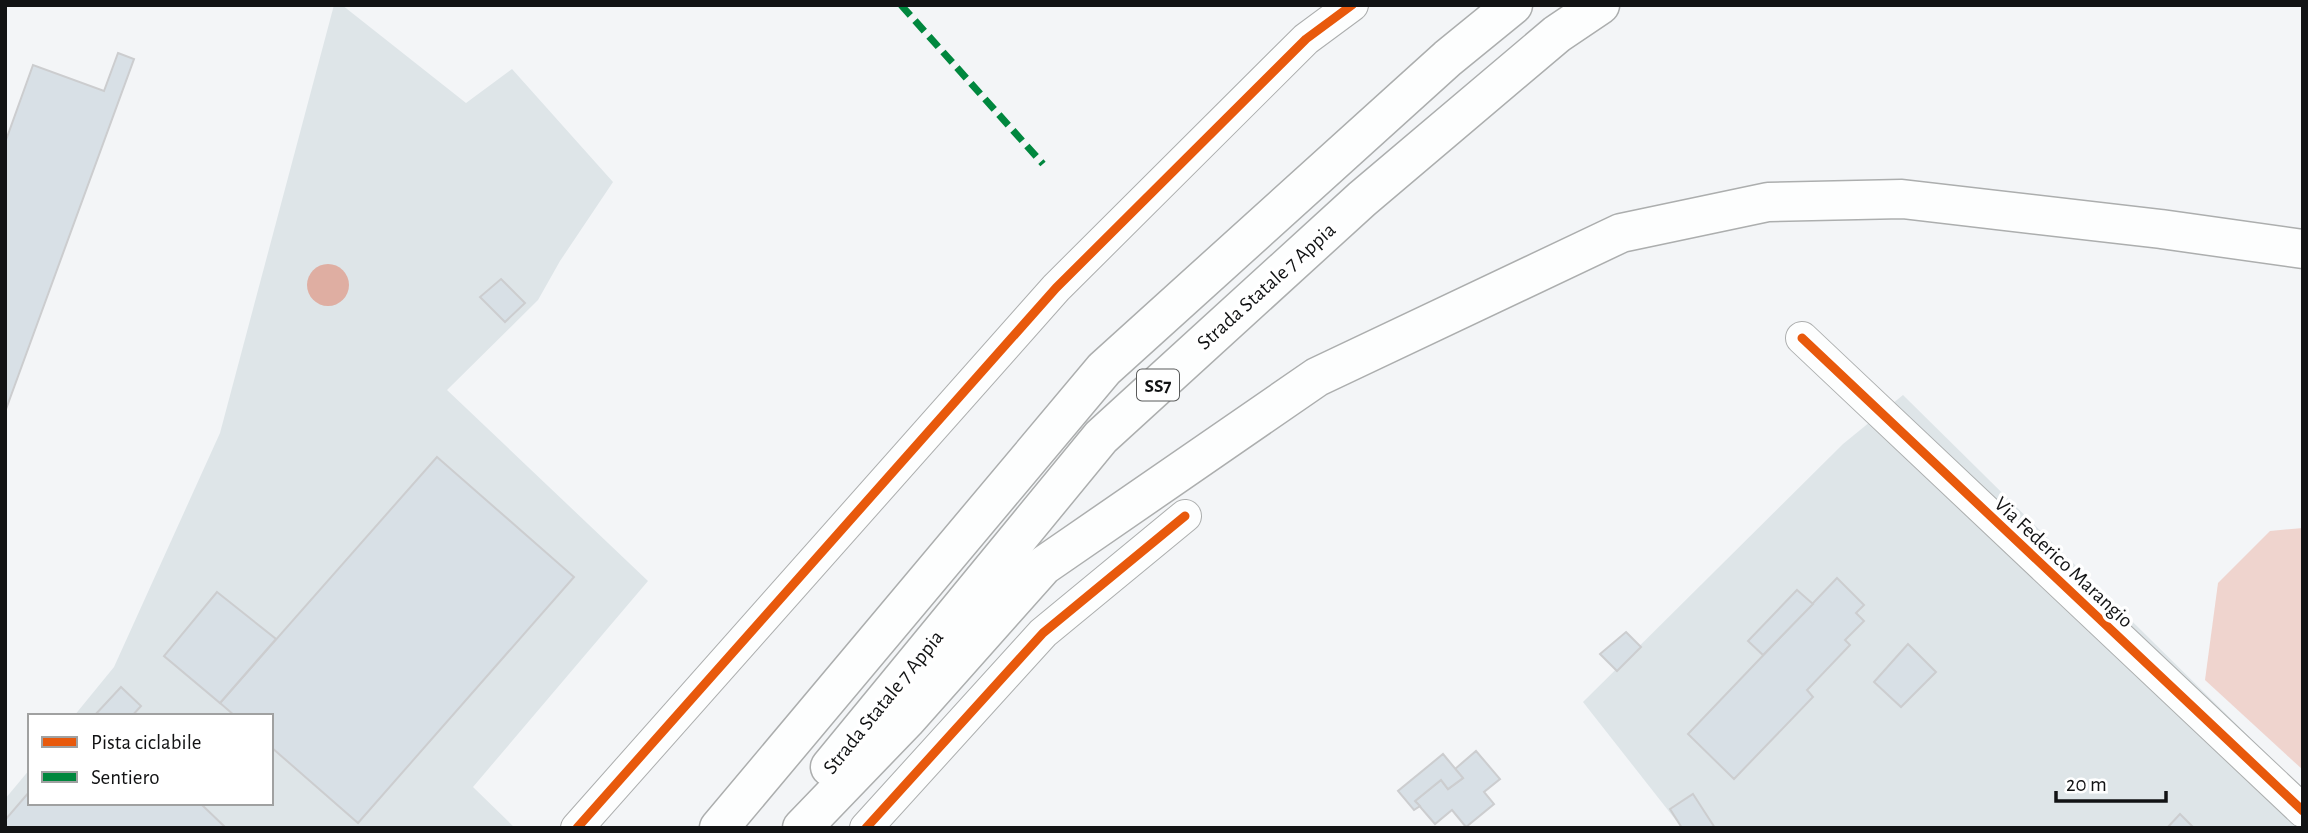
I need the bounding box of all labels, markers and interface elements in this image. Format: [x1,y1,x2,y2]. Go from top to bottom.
street label: Strada Statale 7 Appia [1193,219,1340,354]
road number: SS7 [1137,370,1179,400]
street label: Via Federico Marangio [1990,493,2137,632]
street label: Strada Statale 7 Appia [819,626,948,778]
legend [28,714,273,805]
text: Pista ciclabile [91,732,202,753]
scale bar [2056,760,2166,804]
text: Sentiero [91,767,160,788]
text: 20 m [2066,774,2107,795]

